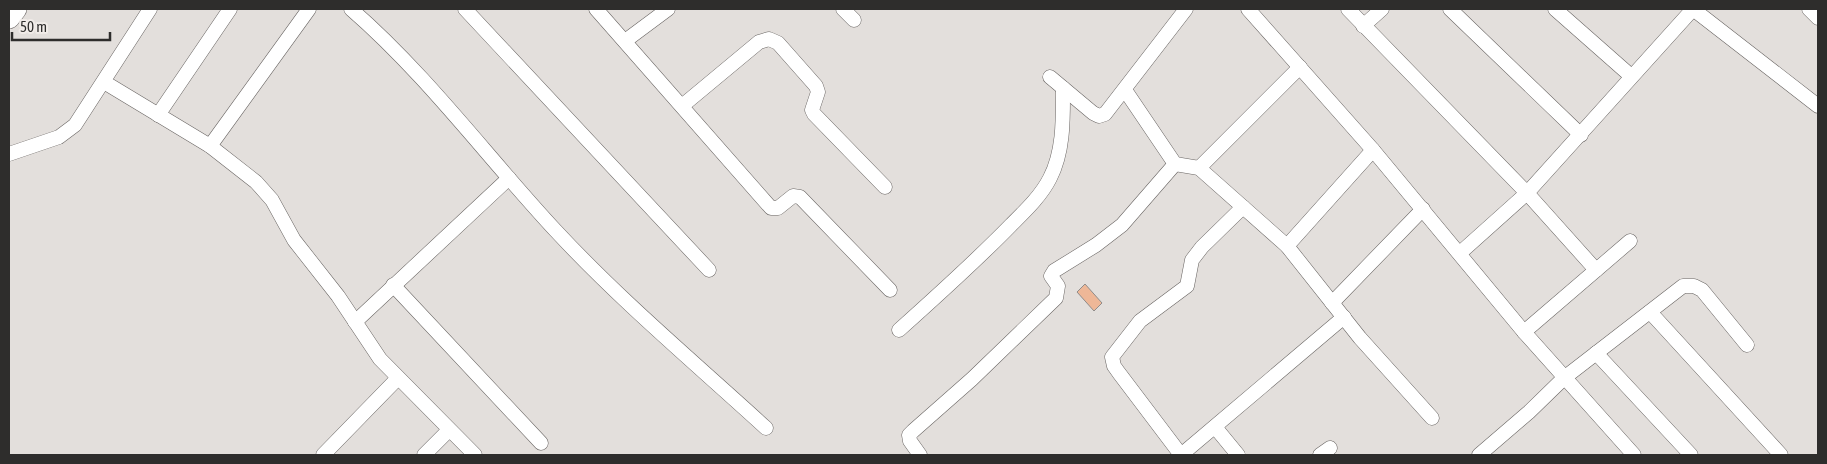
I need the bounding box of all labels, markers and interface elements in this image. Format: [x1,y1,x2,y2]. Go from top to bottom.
scale bar [12,10,110,42]
text: 50 m [20,18,47,35]

